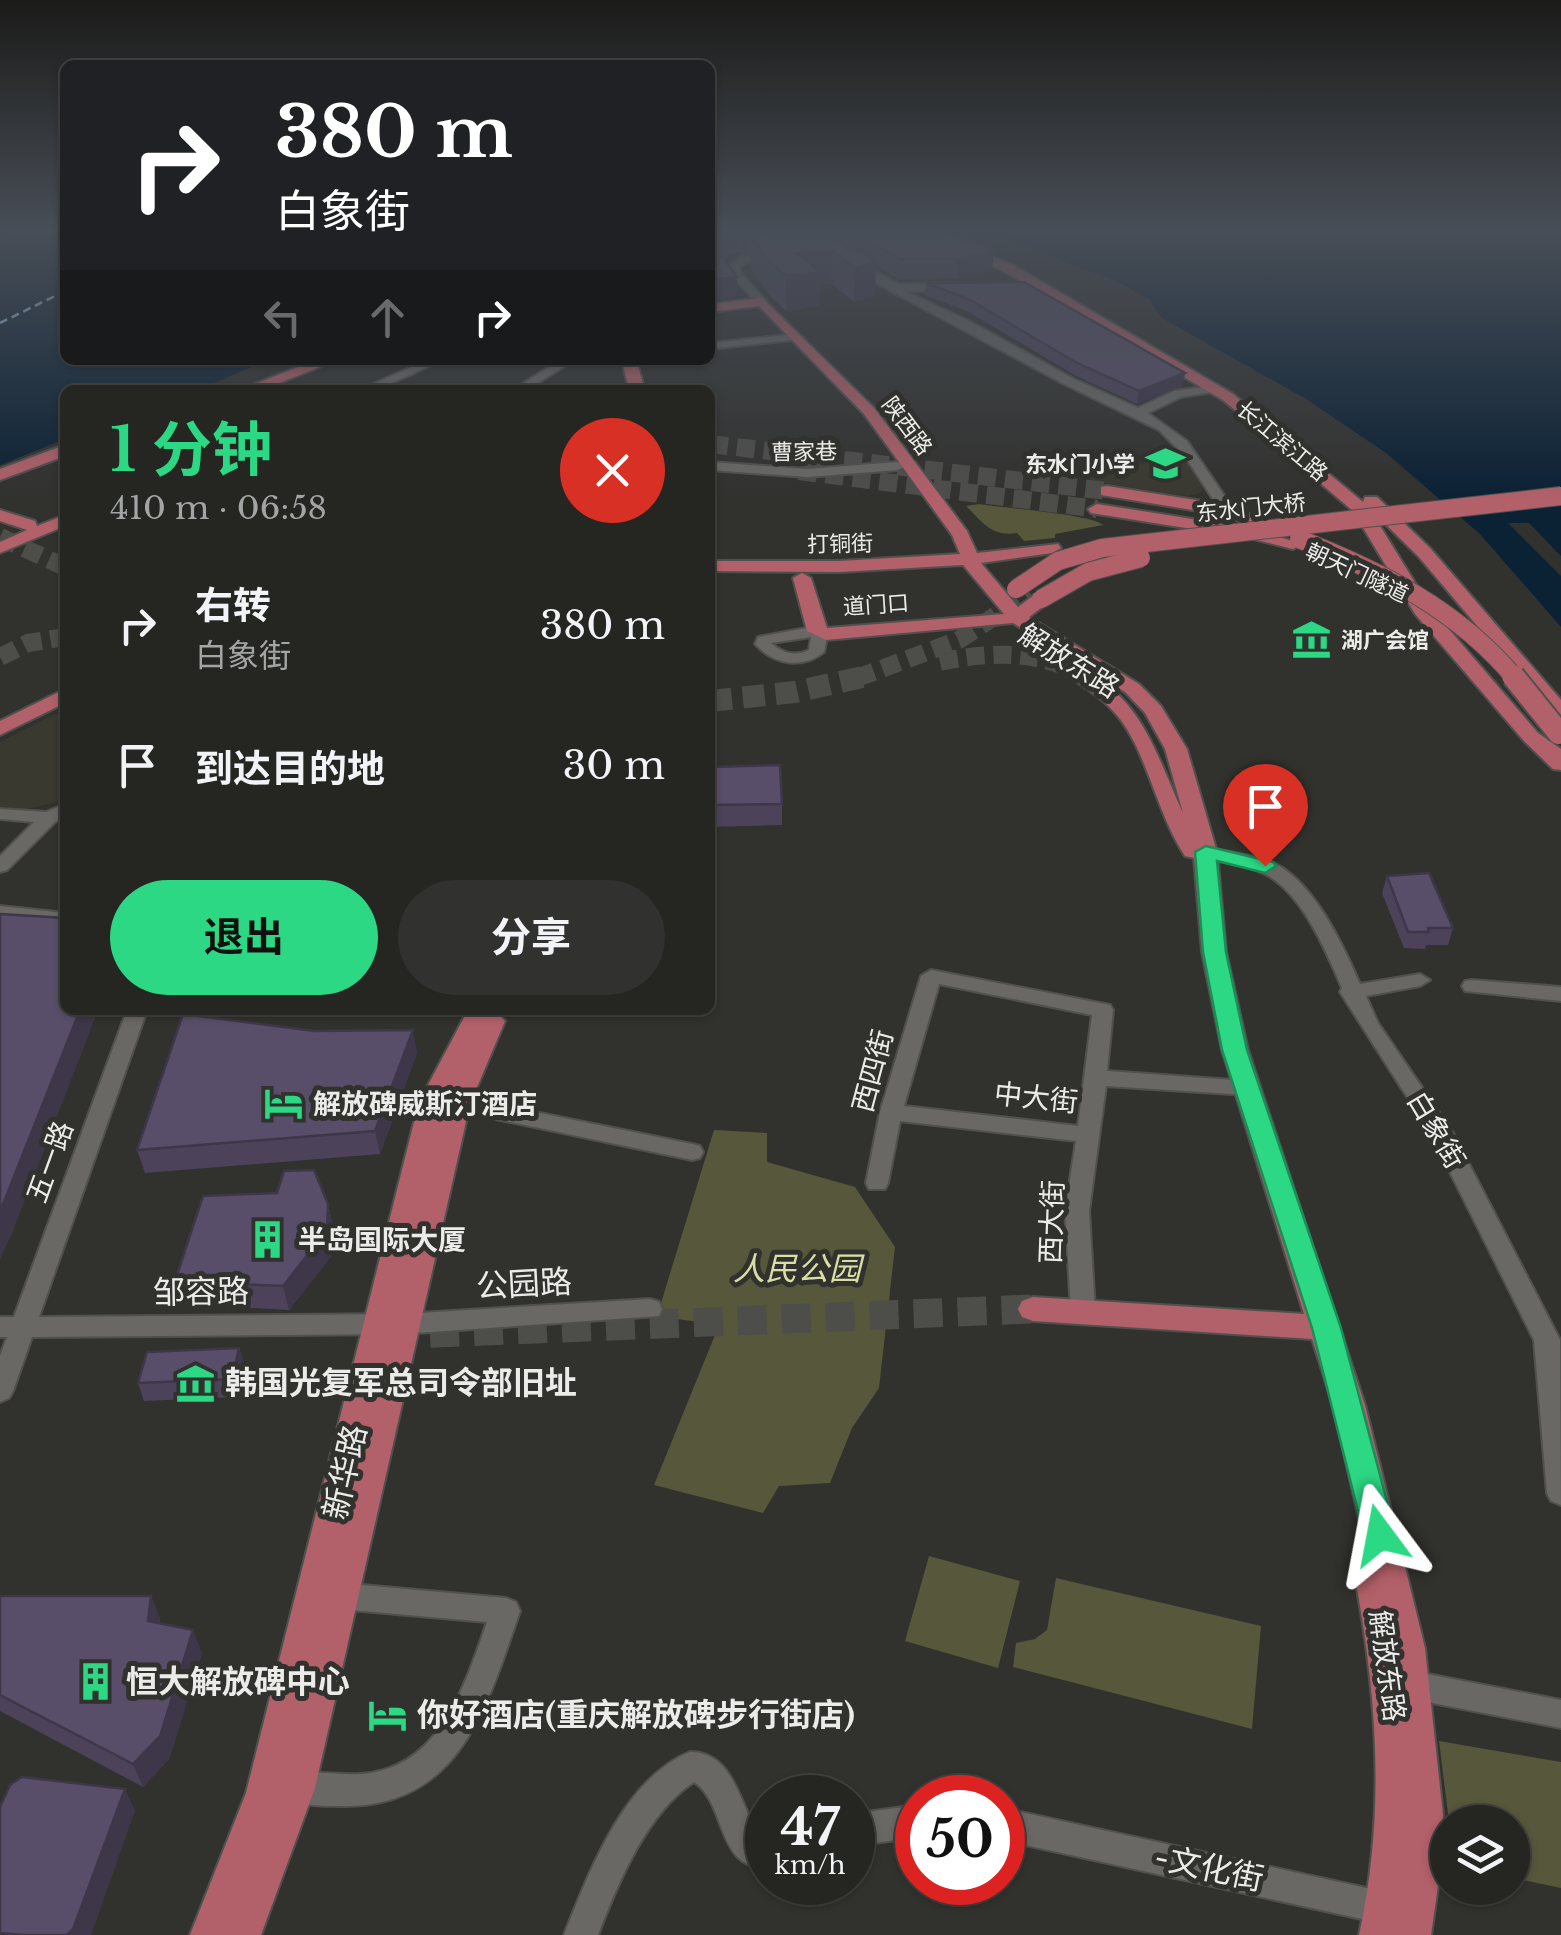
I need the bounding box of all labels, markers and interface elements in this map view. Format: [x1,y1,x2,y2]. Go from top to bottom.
text: 380 m [275,89,513,176]
icon: right [110,100,240,230]
text: 白象街 [275,183,410,239]
icon: left [255,290,310,345]
icon: ahead [360,290,415,345]
icon: right [465,290,520,345]
street label: 陕西路 [876,392,938,460]
street label: 长江滨江路 [1231,395,1333,487]
text: 1 分钟 [110,413,272,487]
button: close [560,418,665,523]
street label: 曹家巷 [771,438,837,466]
school or university icon: 东水门小学 [1144,443,1186,485]
place label: 东水门小学 [1025,451,1135,478]
text: 410 m · 06:58 [110,488,327,528]
street label: 东水门大桥 [1195,489,1307,527]
street label: 打铜街 [807,530,873,558]
street label: 朝天门隧道 [1301,538,1413,608]
text: 右转 [195,582,271,629]
street label: 道门口 [842,589,910,621]
icon: right [110,598,165,653]
text: 380 m [540,602,665,649]
street label: 解放东路 [1012,616,1126,706]
museum icon: 湖广会馆 [1290,619,1332,661]
place label: 湖广会馆 [1341,627,1429,654]
text: 白象街 [195,636,291,676]
icon: arrive [110,738,165,793]
text: 30 m [563,742,665,789]
text: 到达目的地 [195,745,385,792]
pin [1223,764,1308,867]
icon: arrive [1238,779,1293,834]
button: 退出 [110,880,378,995]
button: 分享 [398,880,665,995]
street label: 西四街 [845,1026,901,1116]
street label: 中大街 [992,1076,1080,1120]
hotel icon: 解放碑威斯汀酒店 [262,1083,304,1125]
street label: 白象街 [1399,1085,1473,1175]
place label: 解放碑威斯汀酒店 [313,1087,537,1122]
street label: 五一路 [19,1117,81,1207]
street label: 西大街 [1033,1179,1071,1265]
building icon: 半岛国际大厦 [247,1219,289,1261]
place label: 半岛国际大厦 [298,1223,466,1258]
park label: 人民公园 [733,1249,865,1289]
street label: 公园路 [475,1262,573,1306]
street label: 邹容路 [153,1271,249,1313]
museum icon: 韩国光复军总司令部旧址 [174,1362,216,1404]
place label: 韩国光复军总司令部旧址 [225,1363,577,1403]
street label: 新华路 [315,1421,375,1523]
position arrow [1328,1483,1432,1587]
street label: 解放东路 [1362,1608,1412,1724]
building icon: 恒大解放碑中心 [75,1661,117,1703]
place label: 恒大解放碑中心 [126,1662,350,1702]
hotel icon: 你好酒店(重庆解放碑步行街店) [366,1694,408,1736]
place label: 你好酒店(重庆解放碑步行街店) [417,1695,855,1735]
speed limit sign: 50 [895,1775,1025,1905]
text: 47 [781,1796,840,1859]
map controls [1430,1805,1530,1905]
button: layers [1430,1805,1530,1905]
street label: -文化街 [1151,1837,1267,1899]
text: km/h [775,1850,845,1881]

